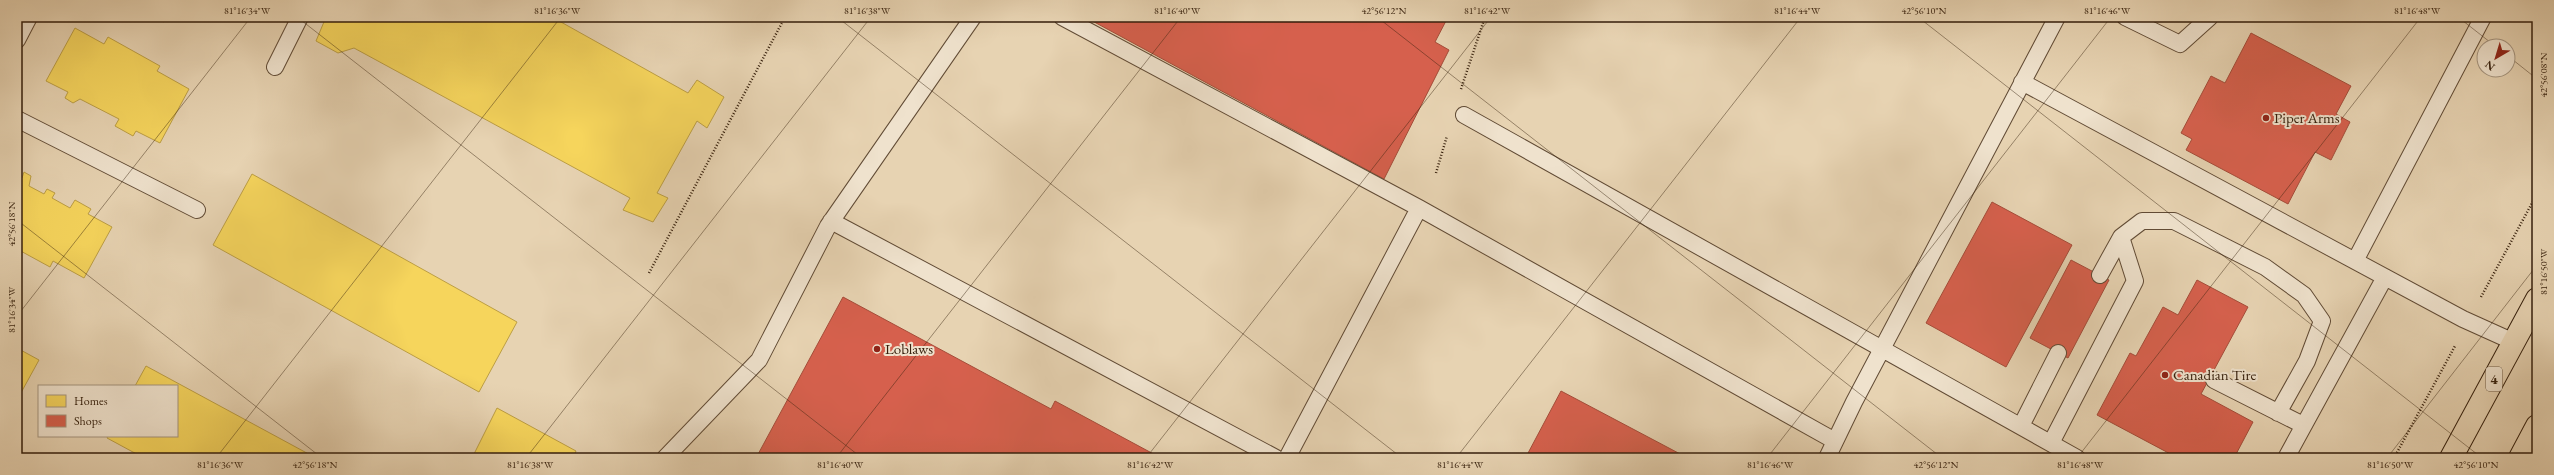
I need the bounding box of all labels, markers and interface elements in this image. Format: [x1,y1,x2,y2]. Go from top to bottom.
text: 81°16'34"W [224,4,271,17]
text: 81°16'36"W [534,4,581,17]
text: 81°16'38"W [844,4,891,17]
text: 81°16'40"W [1154,4,1201,17]
text: 42°56'12"N [1362,4,1407,17]
text: 81°16'42"W [1464,4,1511,17]
text: 81°16'44"W [1774,4,1821,17]
text: 42°56'10"N [1902,4,1947,17]
text: 81°16'46"W [2084,4,2131,17]
text: 81°16'48"W [2394,4,2441,17]
north arrow [2476,38,2516,78]
text: 42°56'08"N [2537,52,2550,97]
text: N [2482,58,2498,74]
place label: Piper Arms [2274,108,2340,127]
marker: Piper Arms [2261,113,2271,123]
text: 42°56'18"N [5,201,18,246]
text: 81°16'50"W [2537,248,2550,295]
text: 81°16'34"W [5,286,18,333]
place label: Loblaws [885,339,933,358]
marker: Loblaws [872,344,882,354]
place label: Canadian Tire [2173,365,2256,384]
road number: 4 [2486,367,2502,391]
marker: Canadian Tire [2160,370,2170,380]
legend [38,385,178,437]
text: Homes [74,393,108,409]
text: Shops [74,413,102,429]
text: 81°16'36"W [197,458,244,471]
text: 42°56'18"N [293,458,338,471]
text: 81°16'38"W [507,458,554,471]
text: 81°16'40"W [817,458,864,471]
text: 81°16'42"W [1127,458,1174,471]
text: 81°16'44"W [1437,458,1484,471]
text: 81°16'46"W [1747,458,1794,471]
text: 42°56'12"N [1914,458,1959,471]
text: 81°16'48"W [2057,458,2104,471]
text: 81°16'50"W [2367,458,2414,471]
text: 42°56'10"N [2454,458,2499,471]

